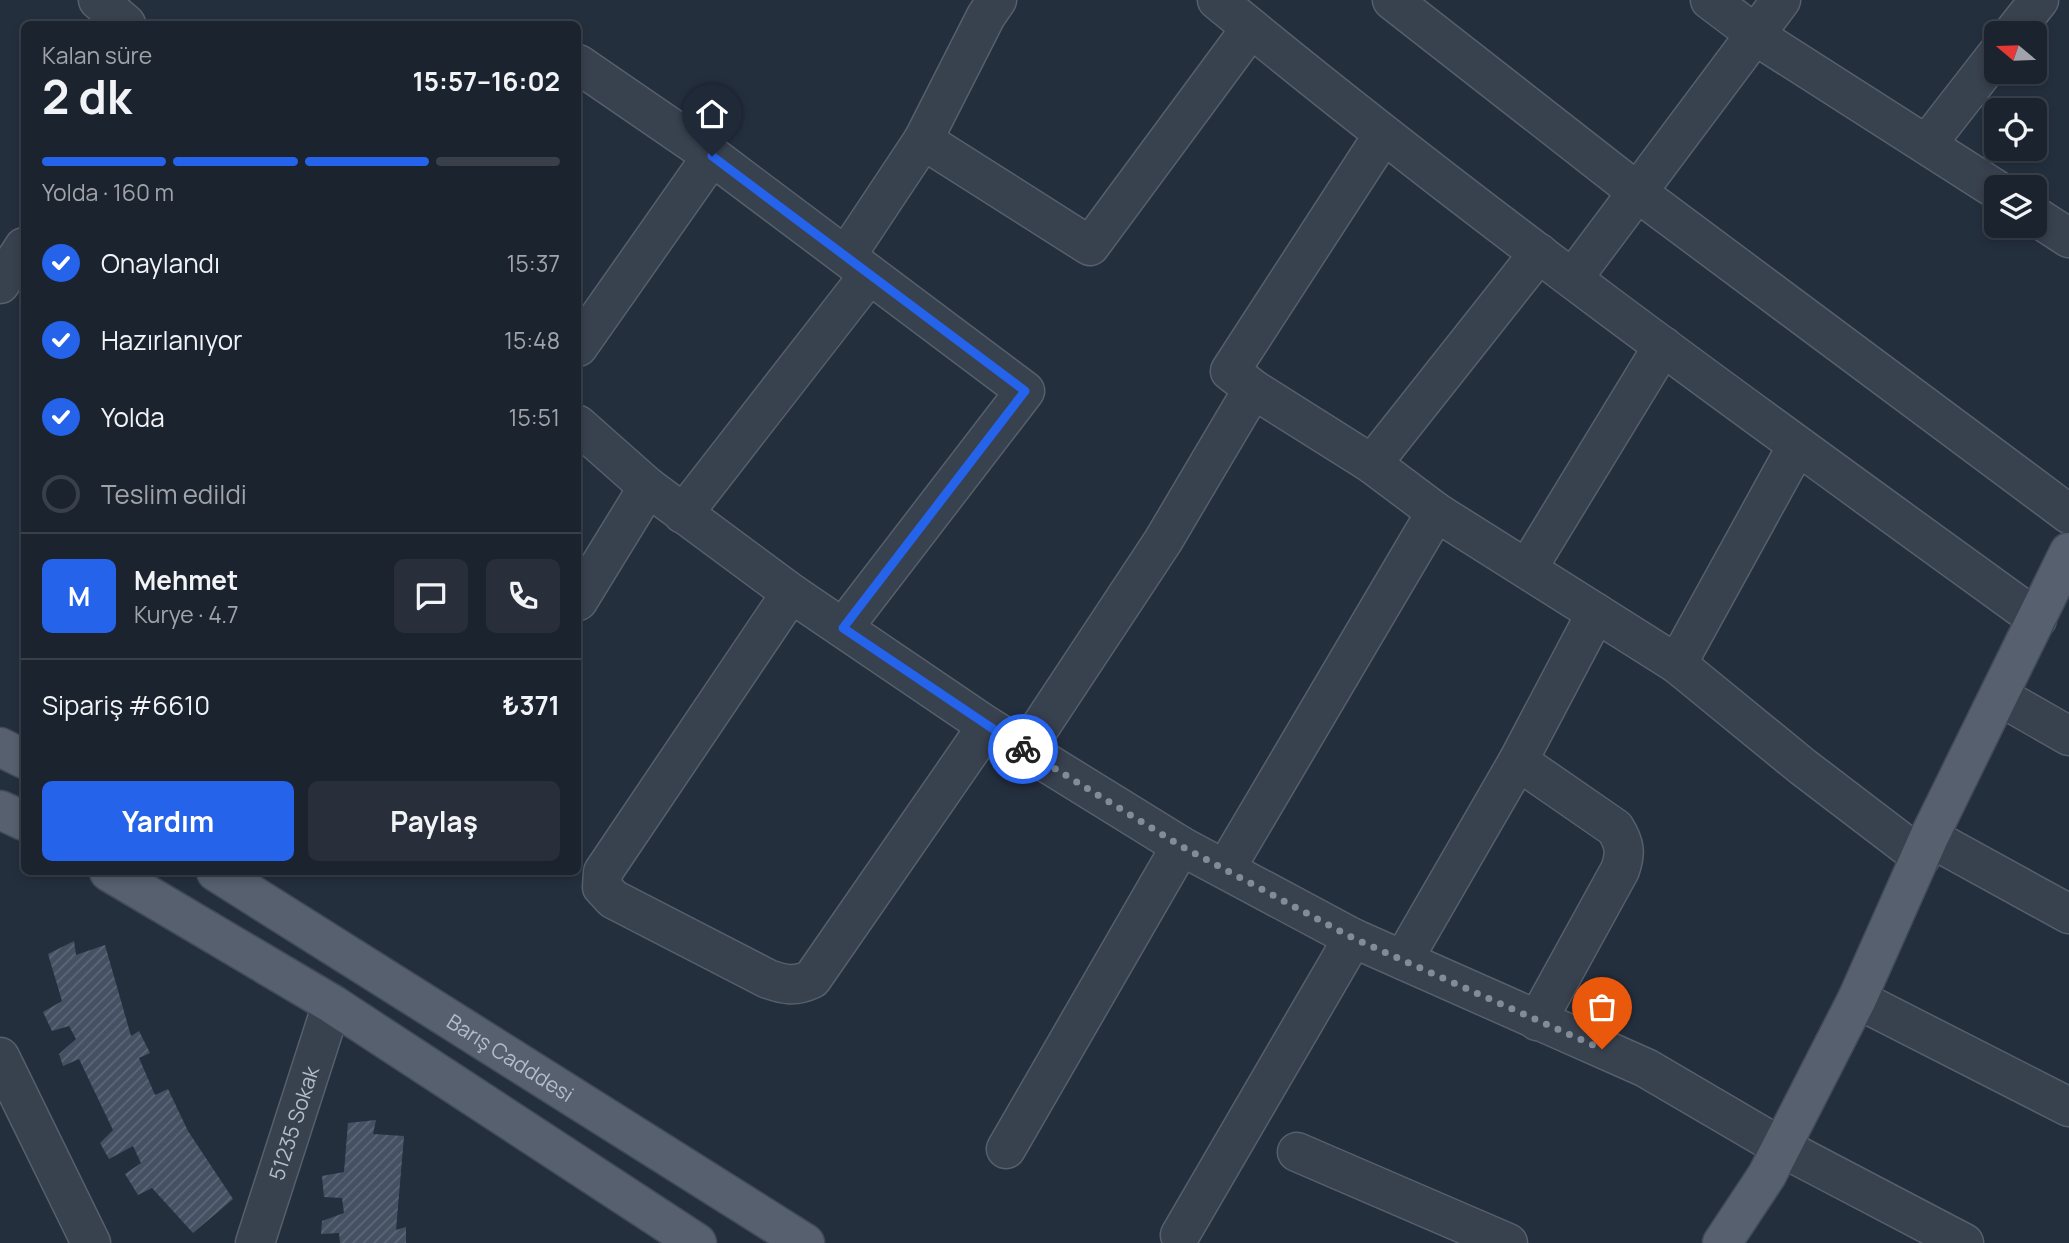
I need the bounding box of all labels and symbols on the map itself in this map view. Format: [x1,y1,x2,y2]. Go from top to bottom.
north arrow [1984,21,2048,84]
pin [682,84,742,156]
courier [988,714,1058,784]
pin [1572,977,1632,1049]
street label: Barış Cadddesi [442,1007,579,1108]
street label: 51235 Sokak [262,1062,325,1184]

